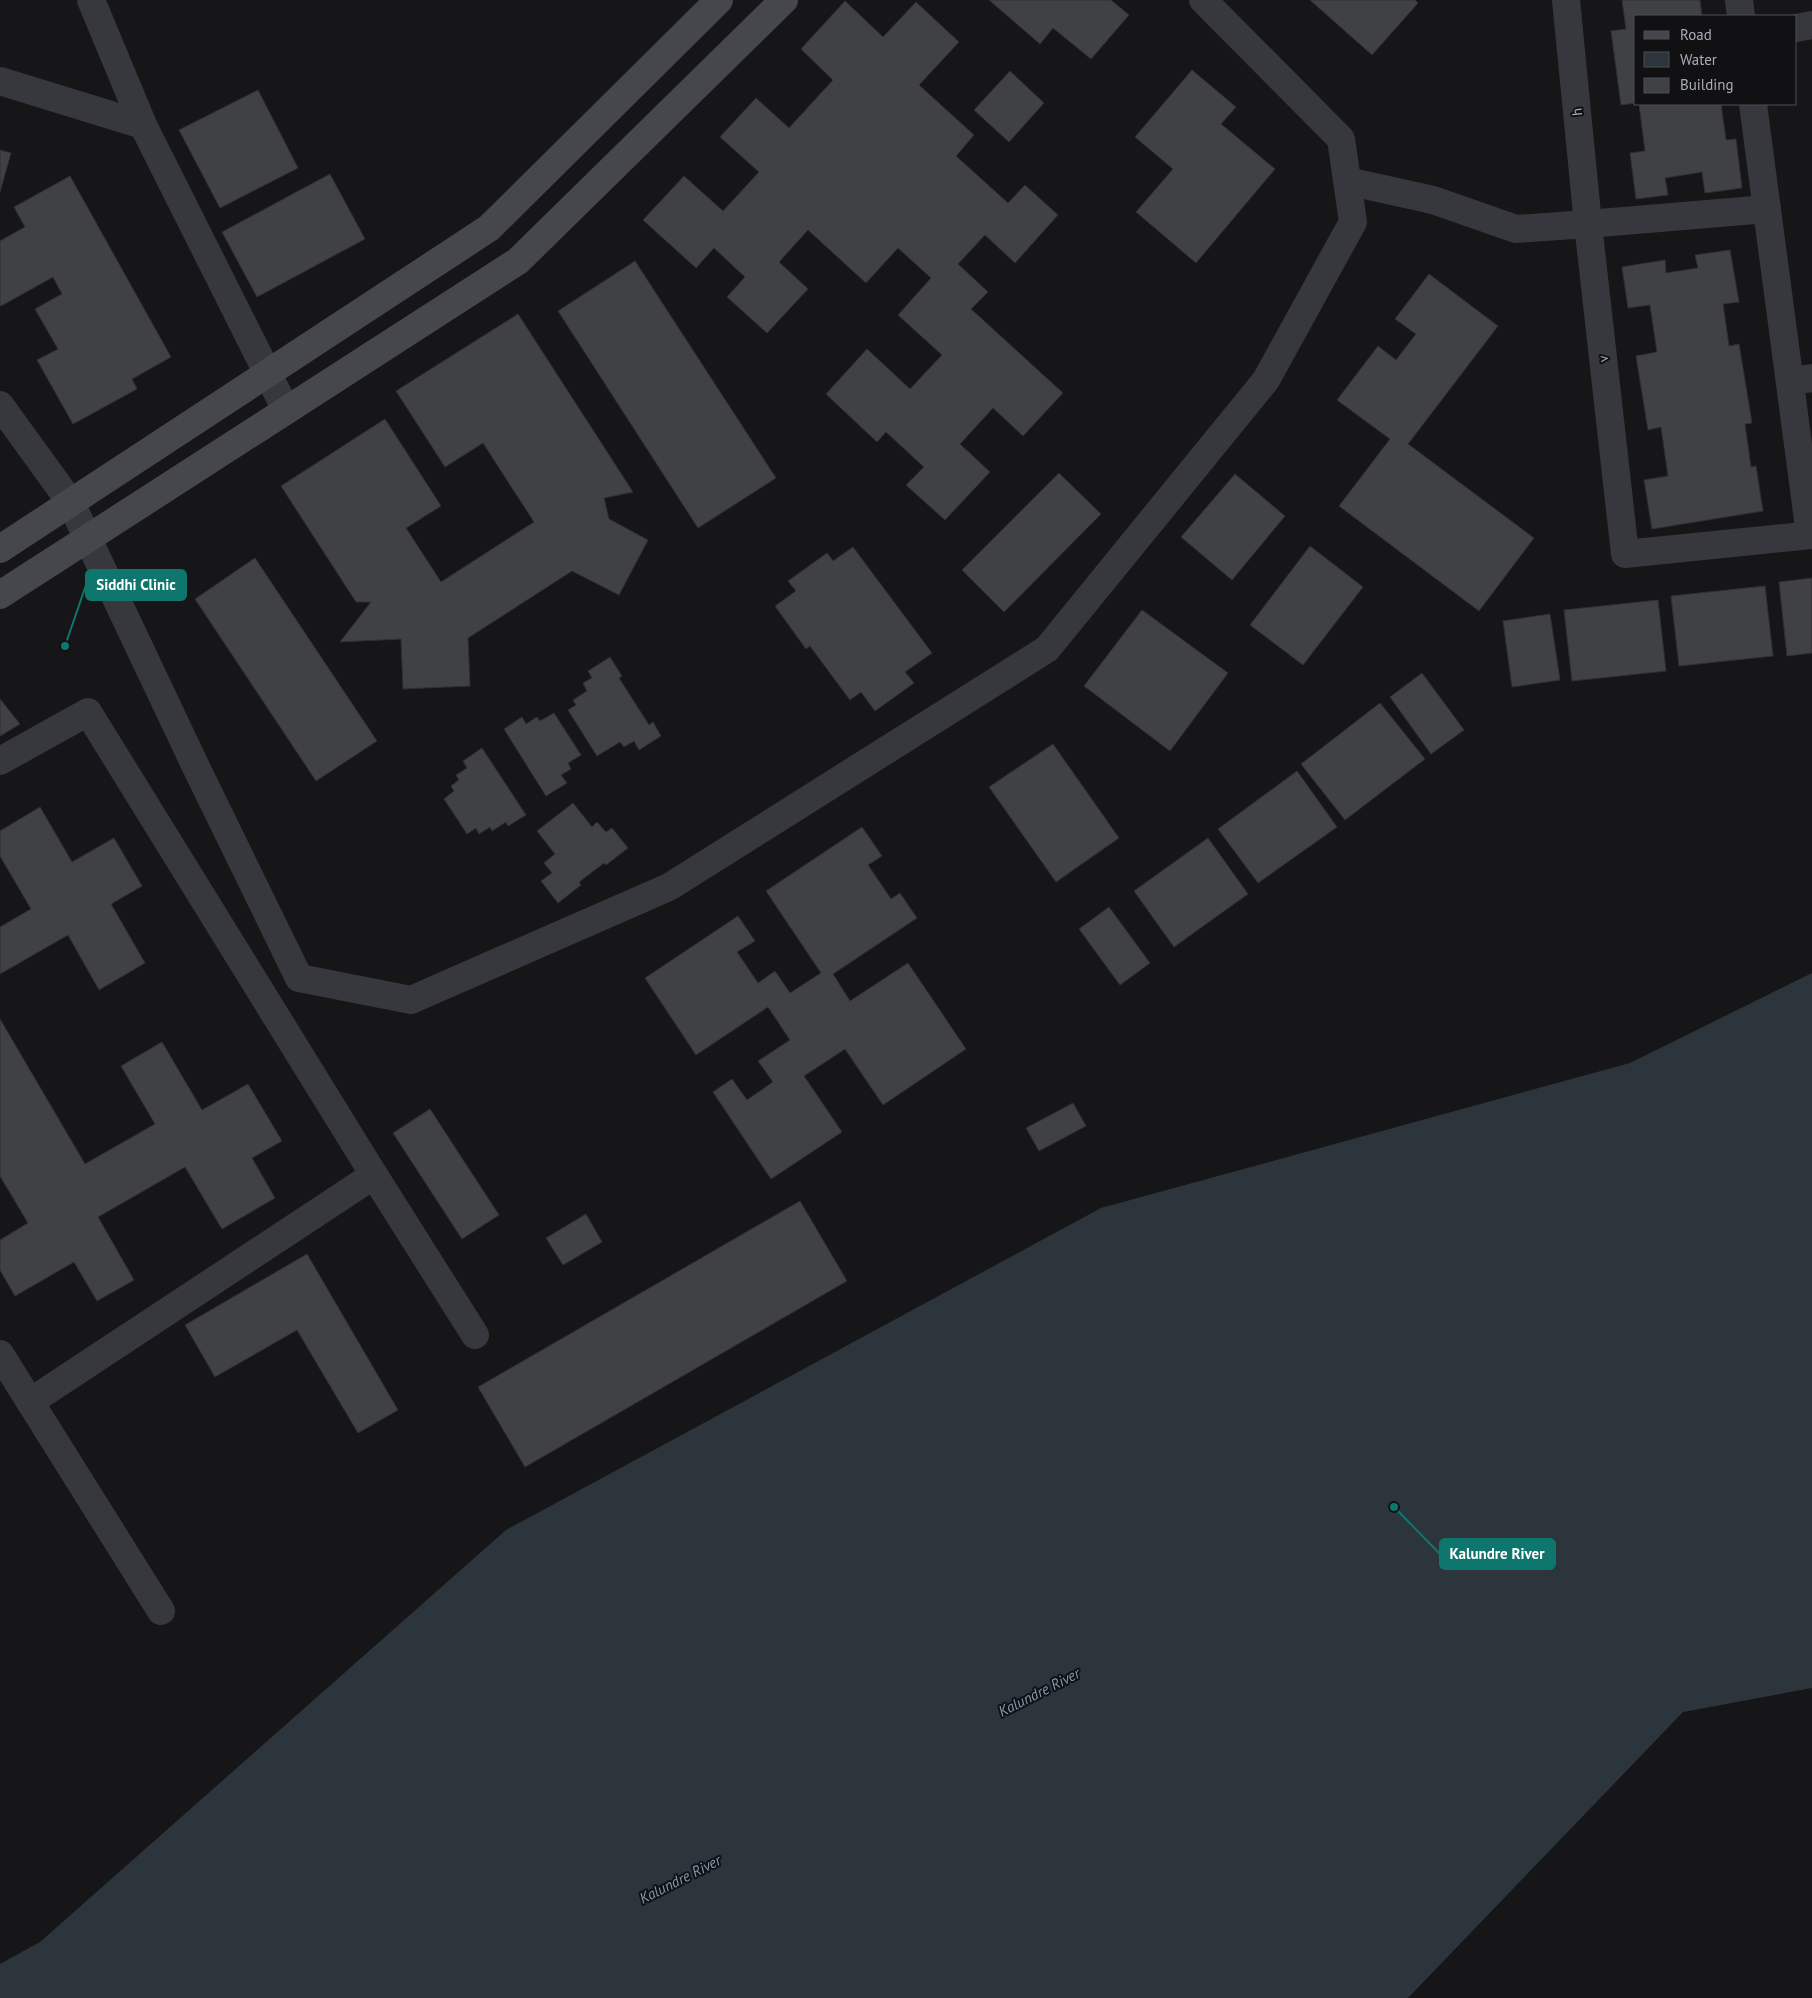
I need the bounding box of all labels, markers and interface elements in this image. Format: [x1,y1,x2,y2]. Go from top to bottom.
legend [1634,15,1797,105]
text: Road [1680,25,1712,44]
text: Water [1680,50,1717,69]
text: Building [1680,75,1734,94]
street label: h [1568,107,1586,117]
street label: v [1594,354,1612,363]
callout: Siddhi Clinic [86,570,186,600]
text: Siddhi Clinic [96,575,176,594]
callout: Kalundre River [1440,1539,1555,1569]
text: Kalundre River [1450,1544,1545,1563]
water label: Kalundre River [995,1663,1084,1721]
water label: Kalundre River [636,1850,725,1908]

